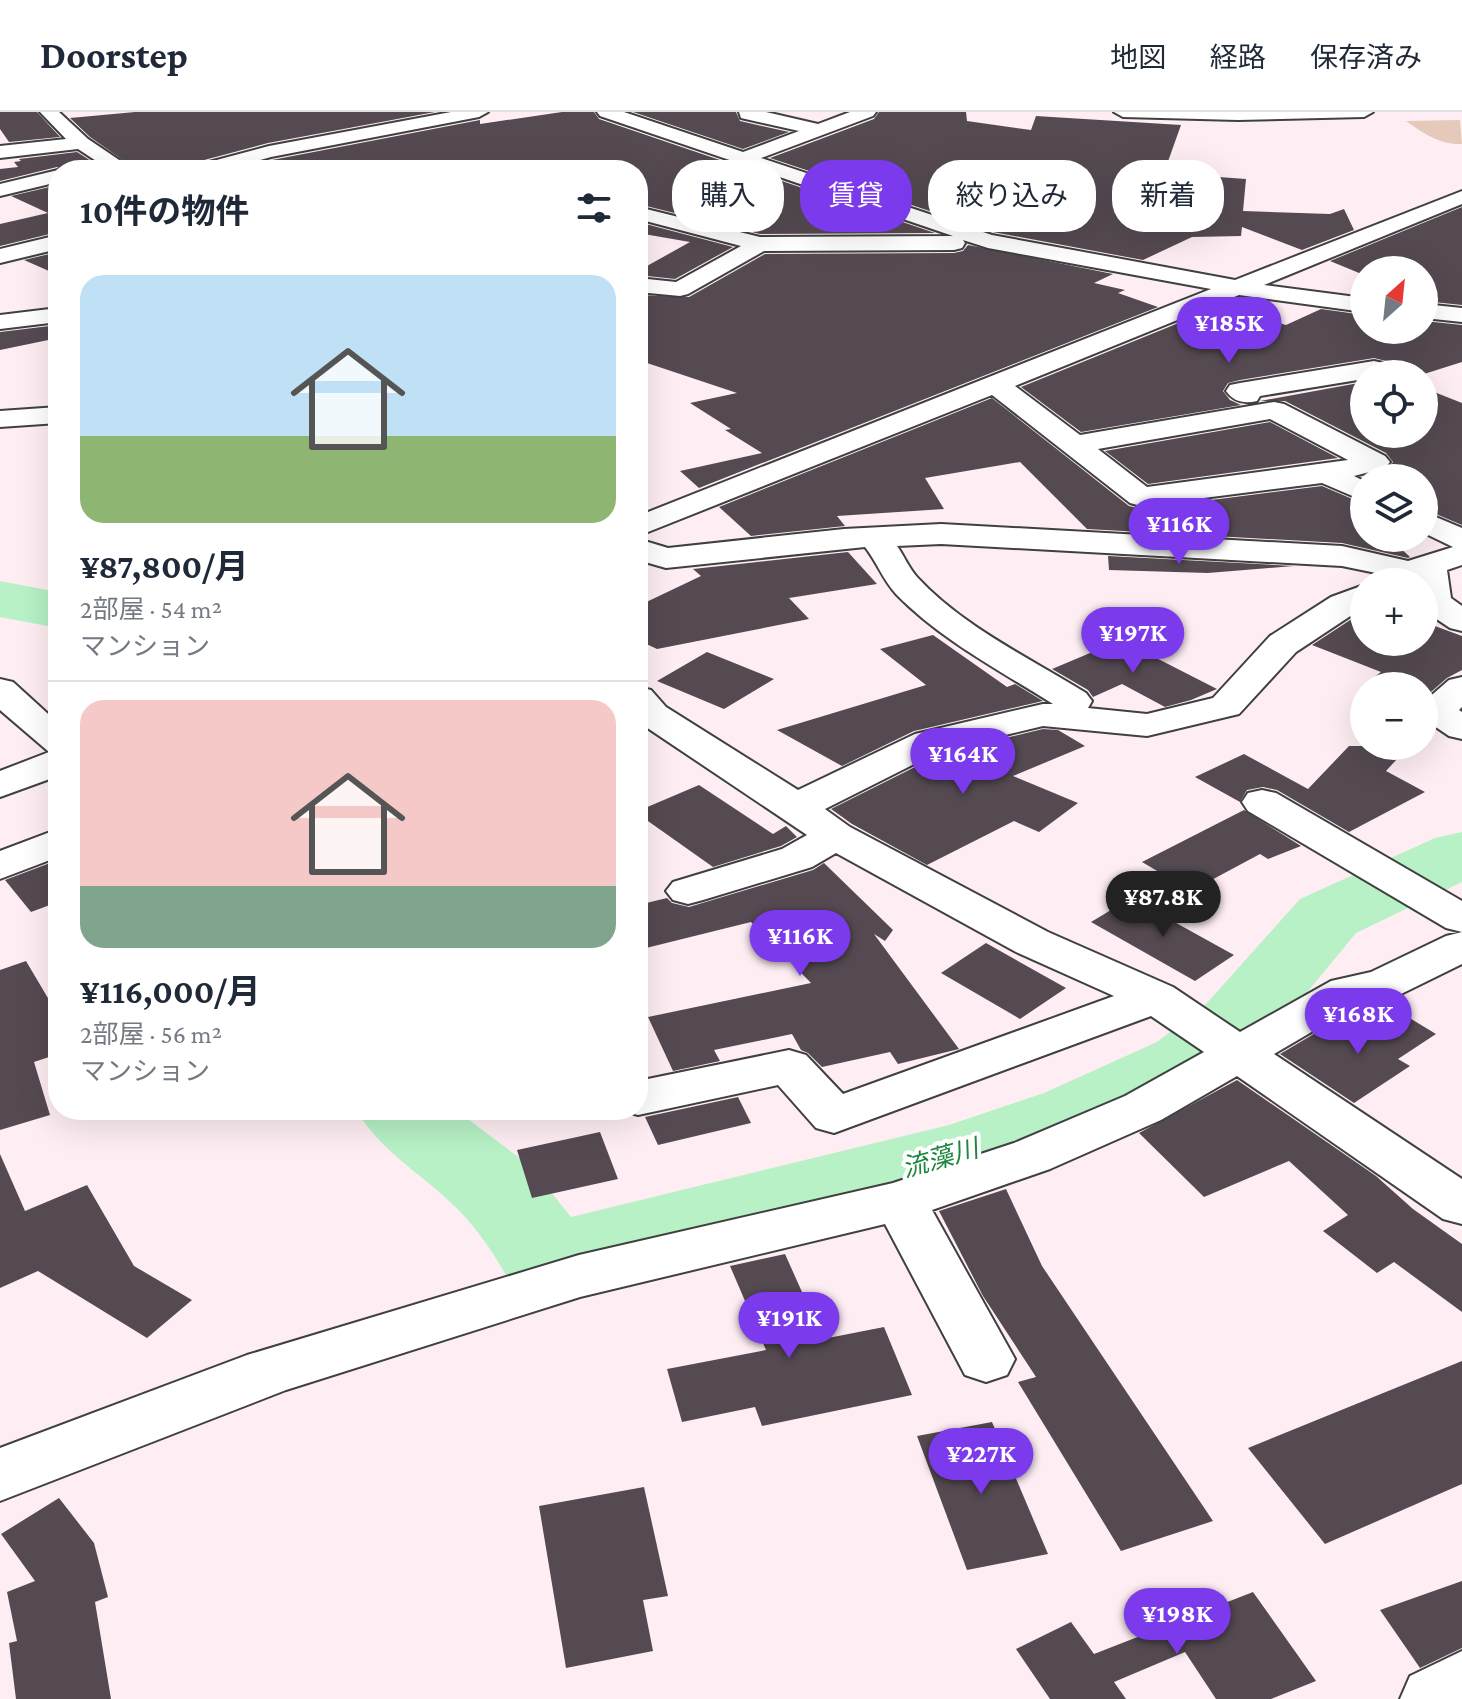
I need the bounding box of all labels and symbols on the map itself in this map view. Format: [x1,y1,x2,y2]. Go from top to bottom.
north arrow [1350,256,1438,344]
pin: ¥185K [1173,297,1285,365]
pin: ¥116K [1123,498,1235,566]
pin: ¥197K [1077,607,1189,675]
pin: ¥164K [907,728,1019,796]
pin: ¥87.8K [1098,871,1228,939]
pin: ¥116K [744,910,856,978]
pin: ¥168K [1302,988,1414,1056]
water label: 流藻川 [899,1133,985,1183]
pin: ¥191K [733,1292,845,1360]
pin: ¥227K [925,1428,1037,1496]
pin: ¥198K [1121,1588,1233,1656]

